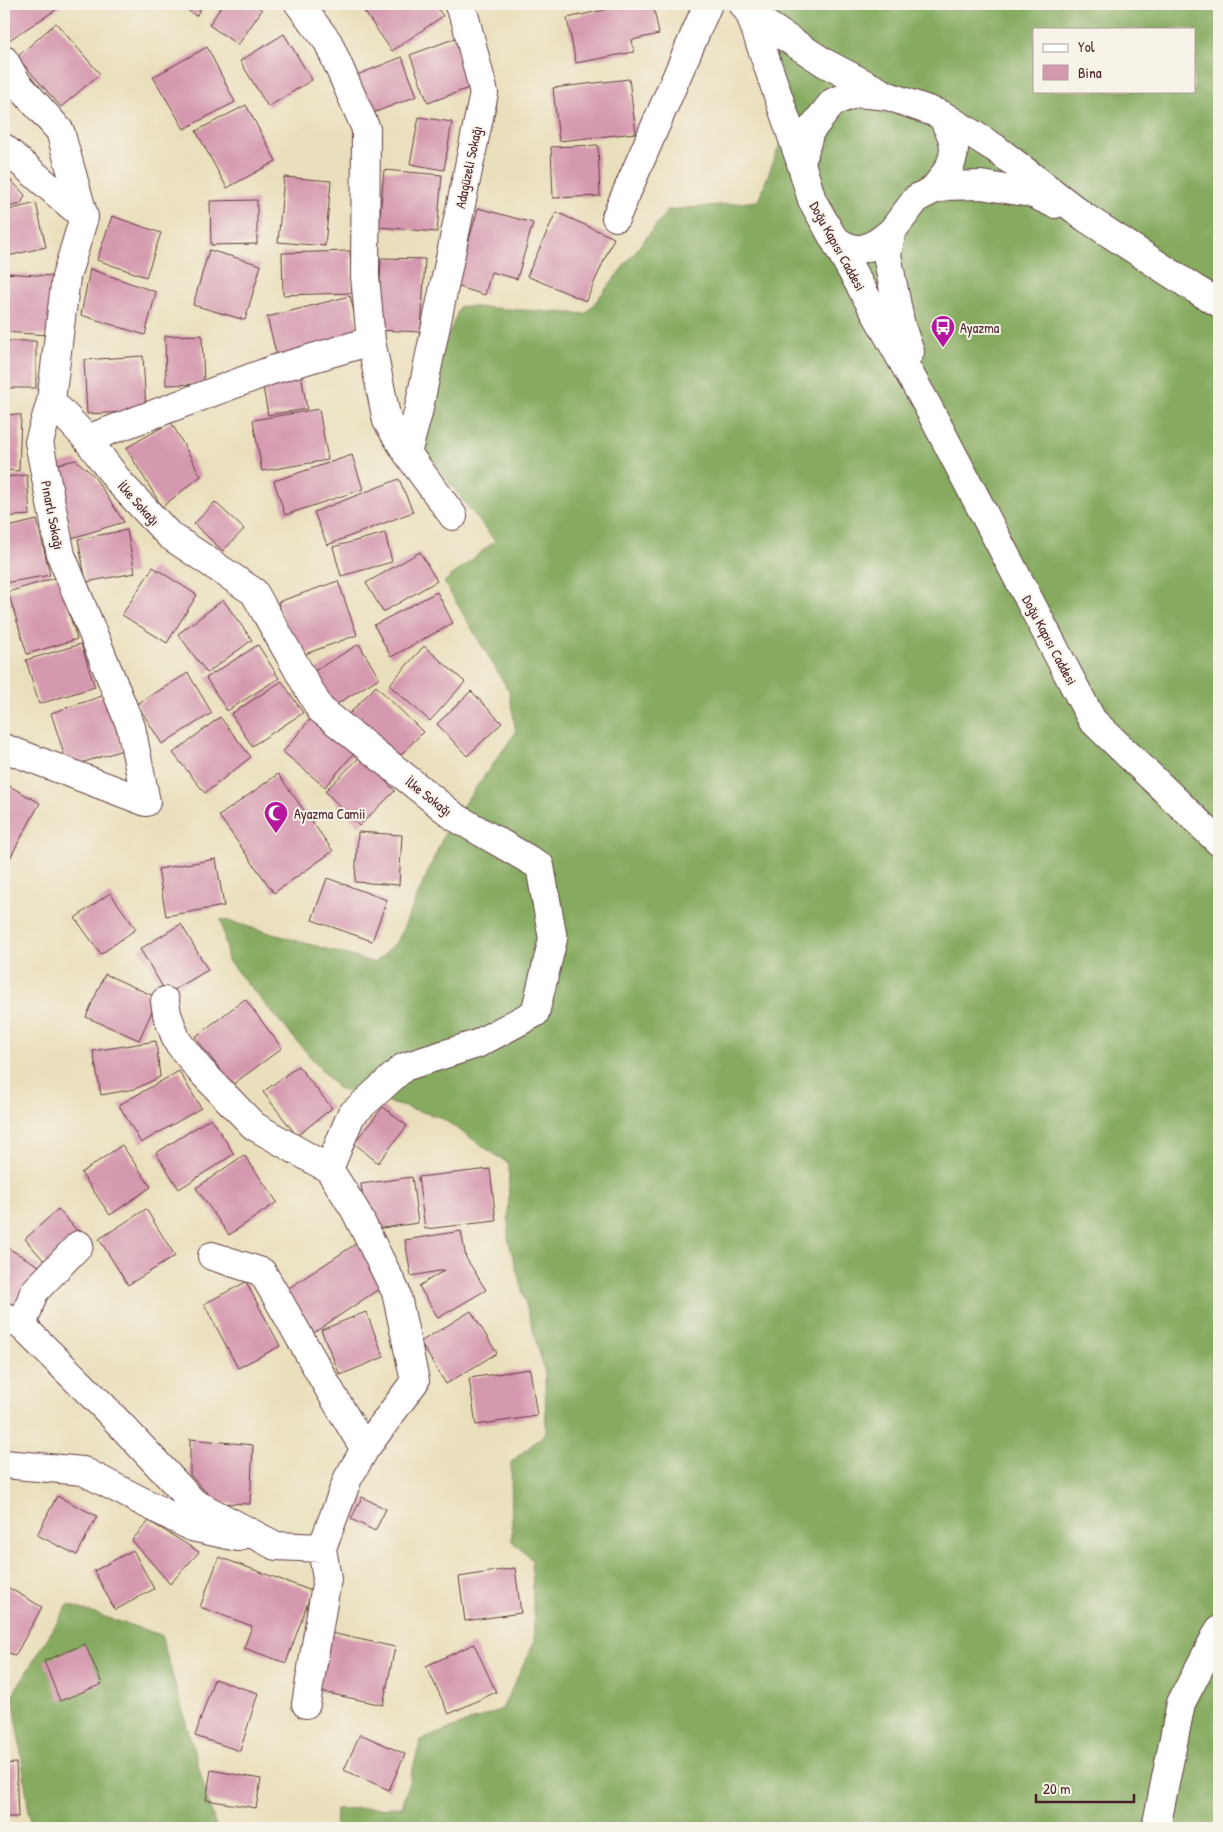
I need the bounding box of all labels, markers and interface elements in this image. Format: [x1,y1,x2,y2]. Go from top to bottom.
legend [1033,28,1196,92]
text: Yol [1078,36,1095,57]
text: Bina [1078,62,1102,83]
street label: Adagüzeli Sokağı [450,124,487,210]
street label: Doğu Kapısı Caddesi [805,198,870,294]
bus stop icon: Ayazma [930,314,956,348]
place label: Ayazma [960,318,1000,338]
street label: İlke Sokağı [113,476,164,530]
street label: Pınarlı Sokağı [36,479,69,551]
street label: Doğu Kapısı Caddesi [1017,592,1082,689]
street label: İlke Sokağı [401,772,456,821]
mosque icon: Ayazma Camii [263,800,289,834]
place label: Ayazma Camii [294,804,365,824]
scale bar [1036,1772,1133,1804]
text: 20 m [1043,1778,1070,1799]

